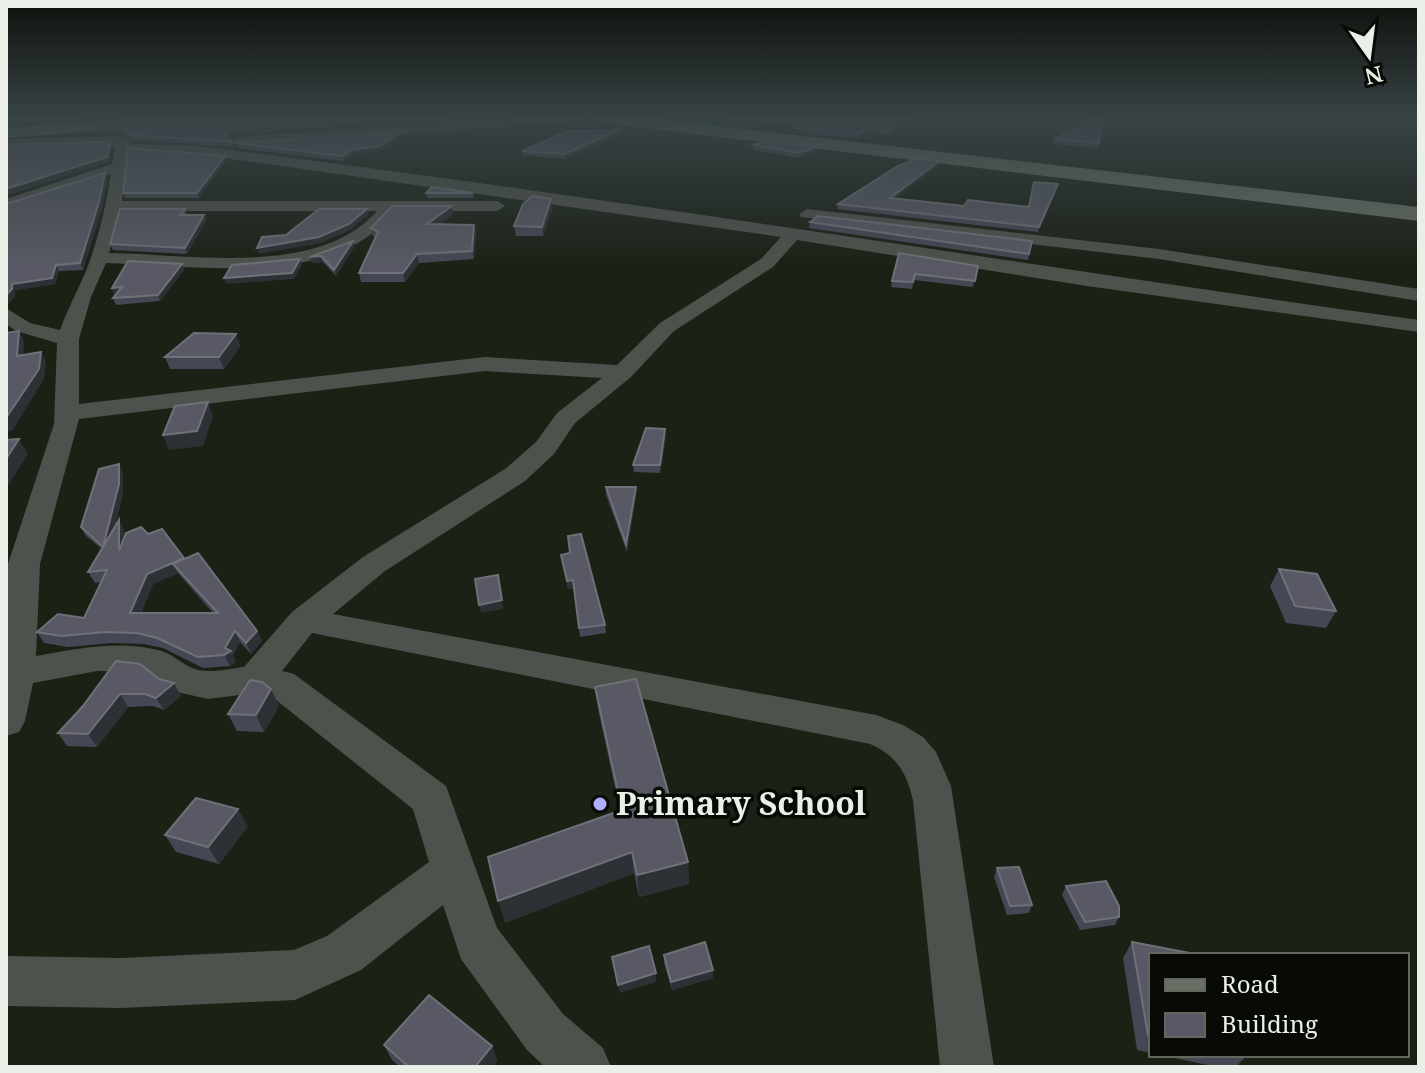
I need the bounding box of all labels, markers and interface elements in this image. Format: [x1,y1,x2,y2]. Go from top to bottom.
north arrow [1329,16,1409,96]
text: N [1362,60,1386,93]
place label: Primary School [616,781,866,824]
marker: Primary School [591,795,609,813]
legend [1149,953,1409,1057]
text: Road [1221,967,1279,1000]
text: Building [1221,1007,1318,1040]

